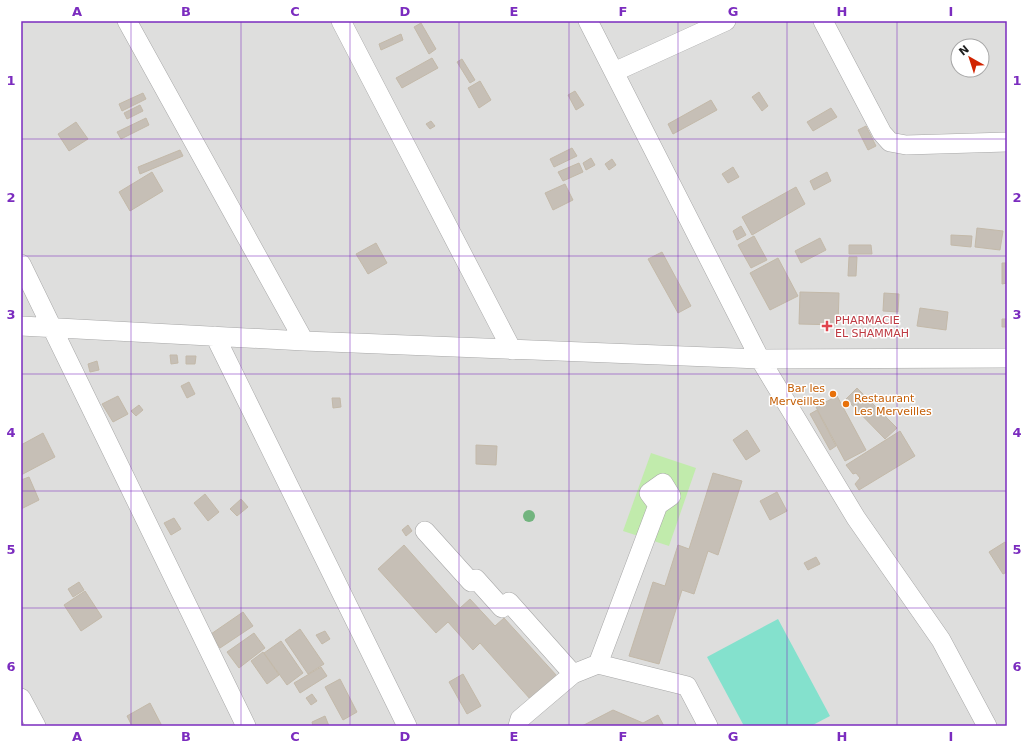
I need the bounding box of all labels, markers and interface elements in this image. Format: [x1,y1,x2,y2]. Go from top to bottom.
text: A [72,4,82,19]
text: B [181,4,191,19]
text: C [290,4,300,19]
text: D [400,4,411,19]
text: E [510,4,518,19]
text: F [619,4,627,19]
text: G [728,4,738,19]
text: H [837,4,847,19]
text: I [949,4,953,19]
north arrow [950,38,990,78]
text: N [956,43,972,59]
text: 1 [6,73,16,88]
text: 1 [1012,73,1022,88]
text: 2 [6,190,16,205]
text: 2 [1012,190,1022,205]
text: 3 [6,307,16,322]
text: 3 [1012,307,1022,322]
place label: PHARMACIE EL SHAMMAH [835,314,909,340]
marker: PHARMACIE EL SHAMMAH [822,321,832,331]
place label: Bar les Merveilles [769,382,825,408]
marker: Bar les Merveilles [828,389,838,399]
place label: Restaurant Les Merveilles [854,392,932,418]
marker: Restaurant Les Merveilles [841,399,851,409]
text: 4 [6,425,16,440]
text: 4 [1012,425,1022,440]
text: 5 [6,542,16,557]
text: 5 [1012,542,1022,557]
text: 6 [6,659,16,674]
text: 6 [1012,659,1022,674]
text: A [72,729,82,744]
text: B [181,729,191,744]
text: C [290,729,300,744]
text: D [400,729,411,744]
text: E [510,729,518,744]
text: F [619,729,627,744]
text: G [728,729,738,744]
text: H [837,729,847,744]
text: I [949,729,953,744]

